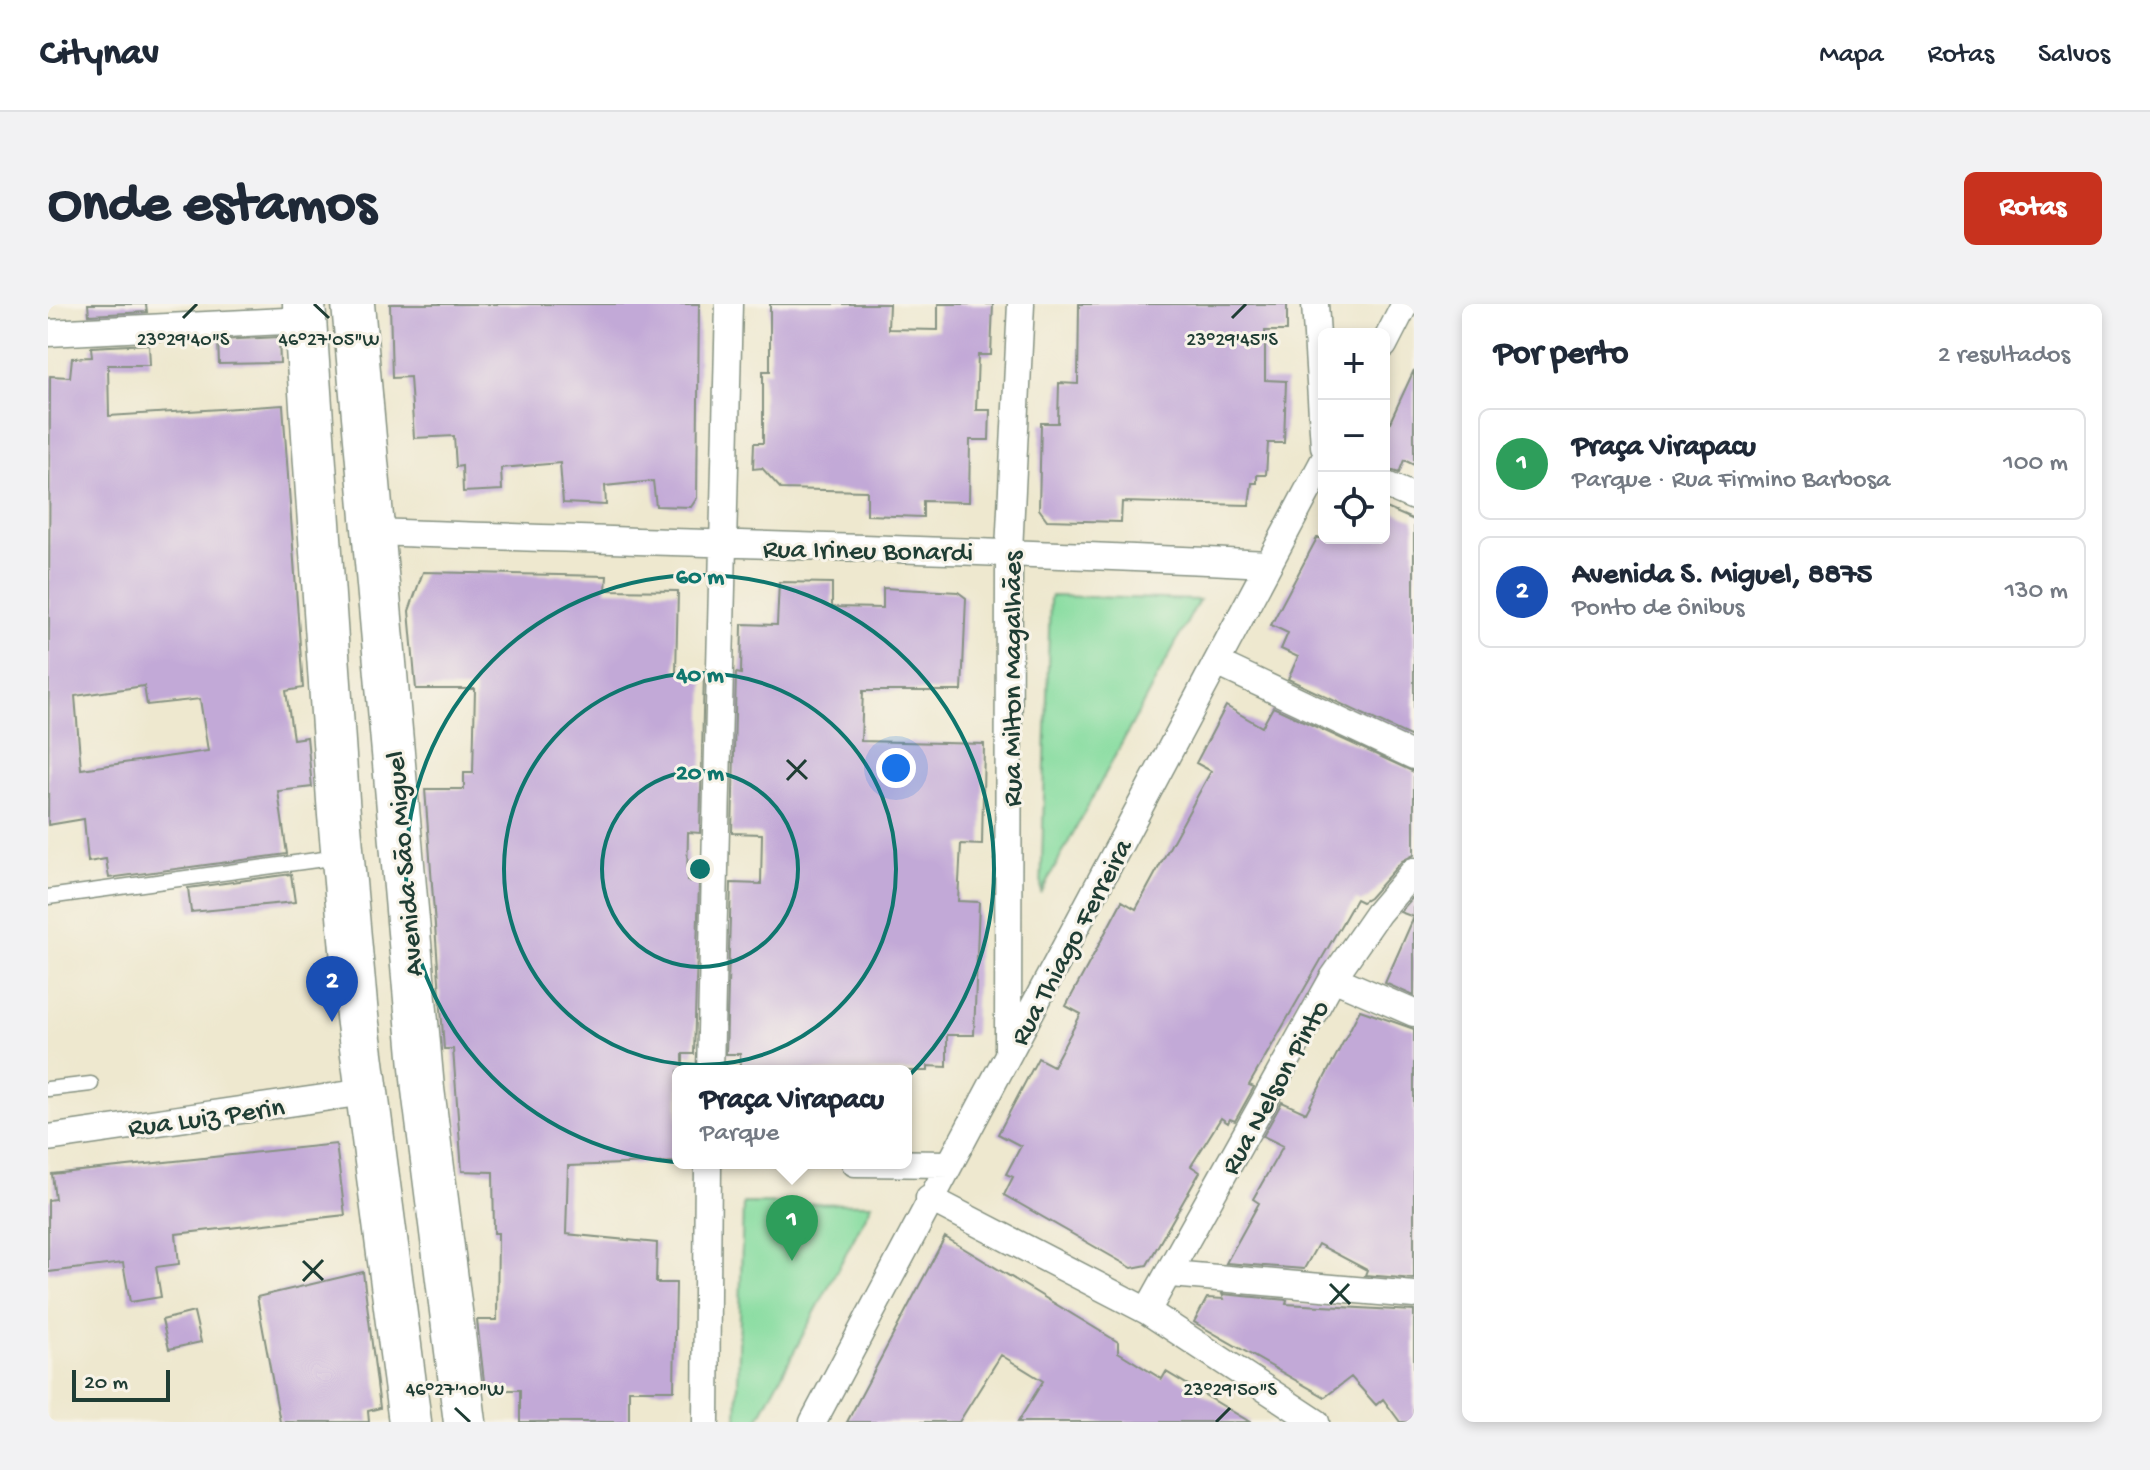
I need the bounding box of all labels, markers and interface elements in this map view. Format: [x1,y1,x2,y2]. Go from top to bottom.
text: Citynav [40,33,159,77]
text: Mapa [1819,39,1884,72]
text: Rotas [1928,39,1994,72]
text: Salvos [2038,39,2110,72]
button: Rotas [1964,172,2102,245]
text: Onde estamos [48,175,376,241]
map controls [1318,328,1390,544]
button: + [1318,328,1390,400]
text: 23°29'40"S [137,330,230,353]
text: 46°27'05"W [278,330,380,353]
text: 23°29'45"S [1186,330,1279,353]
text: Por perto [1494,336,1628,376]
text: 2 resultados [1938,341,2070,372]
button: − [1318,400,1390,472]
text: Praça Virapacu [1572,431,1756,466]
text: 1 [1517,449,1527,480]
text: 100 m [2003,449,2068,480]
text: Parque · Rua Firmino Barbosa [1572,466,1890,497]
button: locate [1318,472,1390,544]
street label: Rua Irineu Bonardi [762,534,973,571]
street label: Rua Milton Magalhães [998,551,1031,807]
text: Avenida S. Miguel, 8875 [1572,559,1872,594]
text: 60 m [676,564,724,593]
text: 2 [1516,577,1528,608]
text: 130 m [2005,577,2068,608]
text: Ponto de ônibus [1572,594,1744,625]
text: 40 m [675,662,724,691]
your location [876,748,916,788]
street label: Avenida São Miguel [380,750,433,978]
text: 20 m [676,760,724,789]
street label: Rua Thiago Ferreira [1005,833,1142,1052]
centre of rings [686,855,714,883]
pin: 2 [306,956,358,1022]
street label: Rua Nelson Pinto [1215,995,1339,1181]
popup [672,1065,912,1169]
text: Praça Virapacu [700,1084,884,1119]
street label: Rua Luiz Perin [126,1092,288,1147]
text: Parque [700,1119,779,1150]
pin: 1 [766,1195,818,1261]
scale bar [72,1366,170,1402]
text: 20 m [84,1371,128,1397]
text: 46°27'10"W [406,1380,504,1403]
text: 23°29'50"S [1183,1380,1277,1403]

